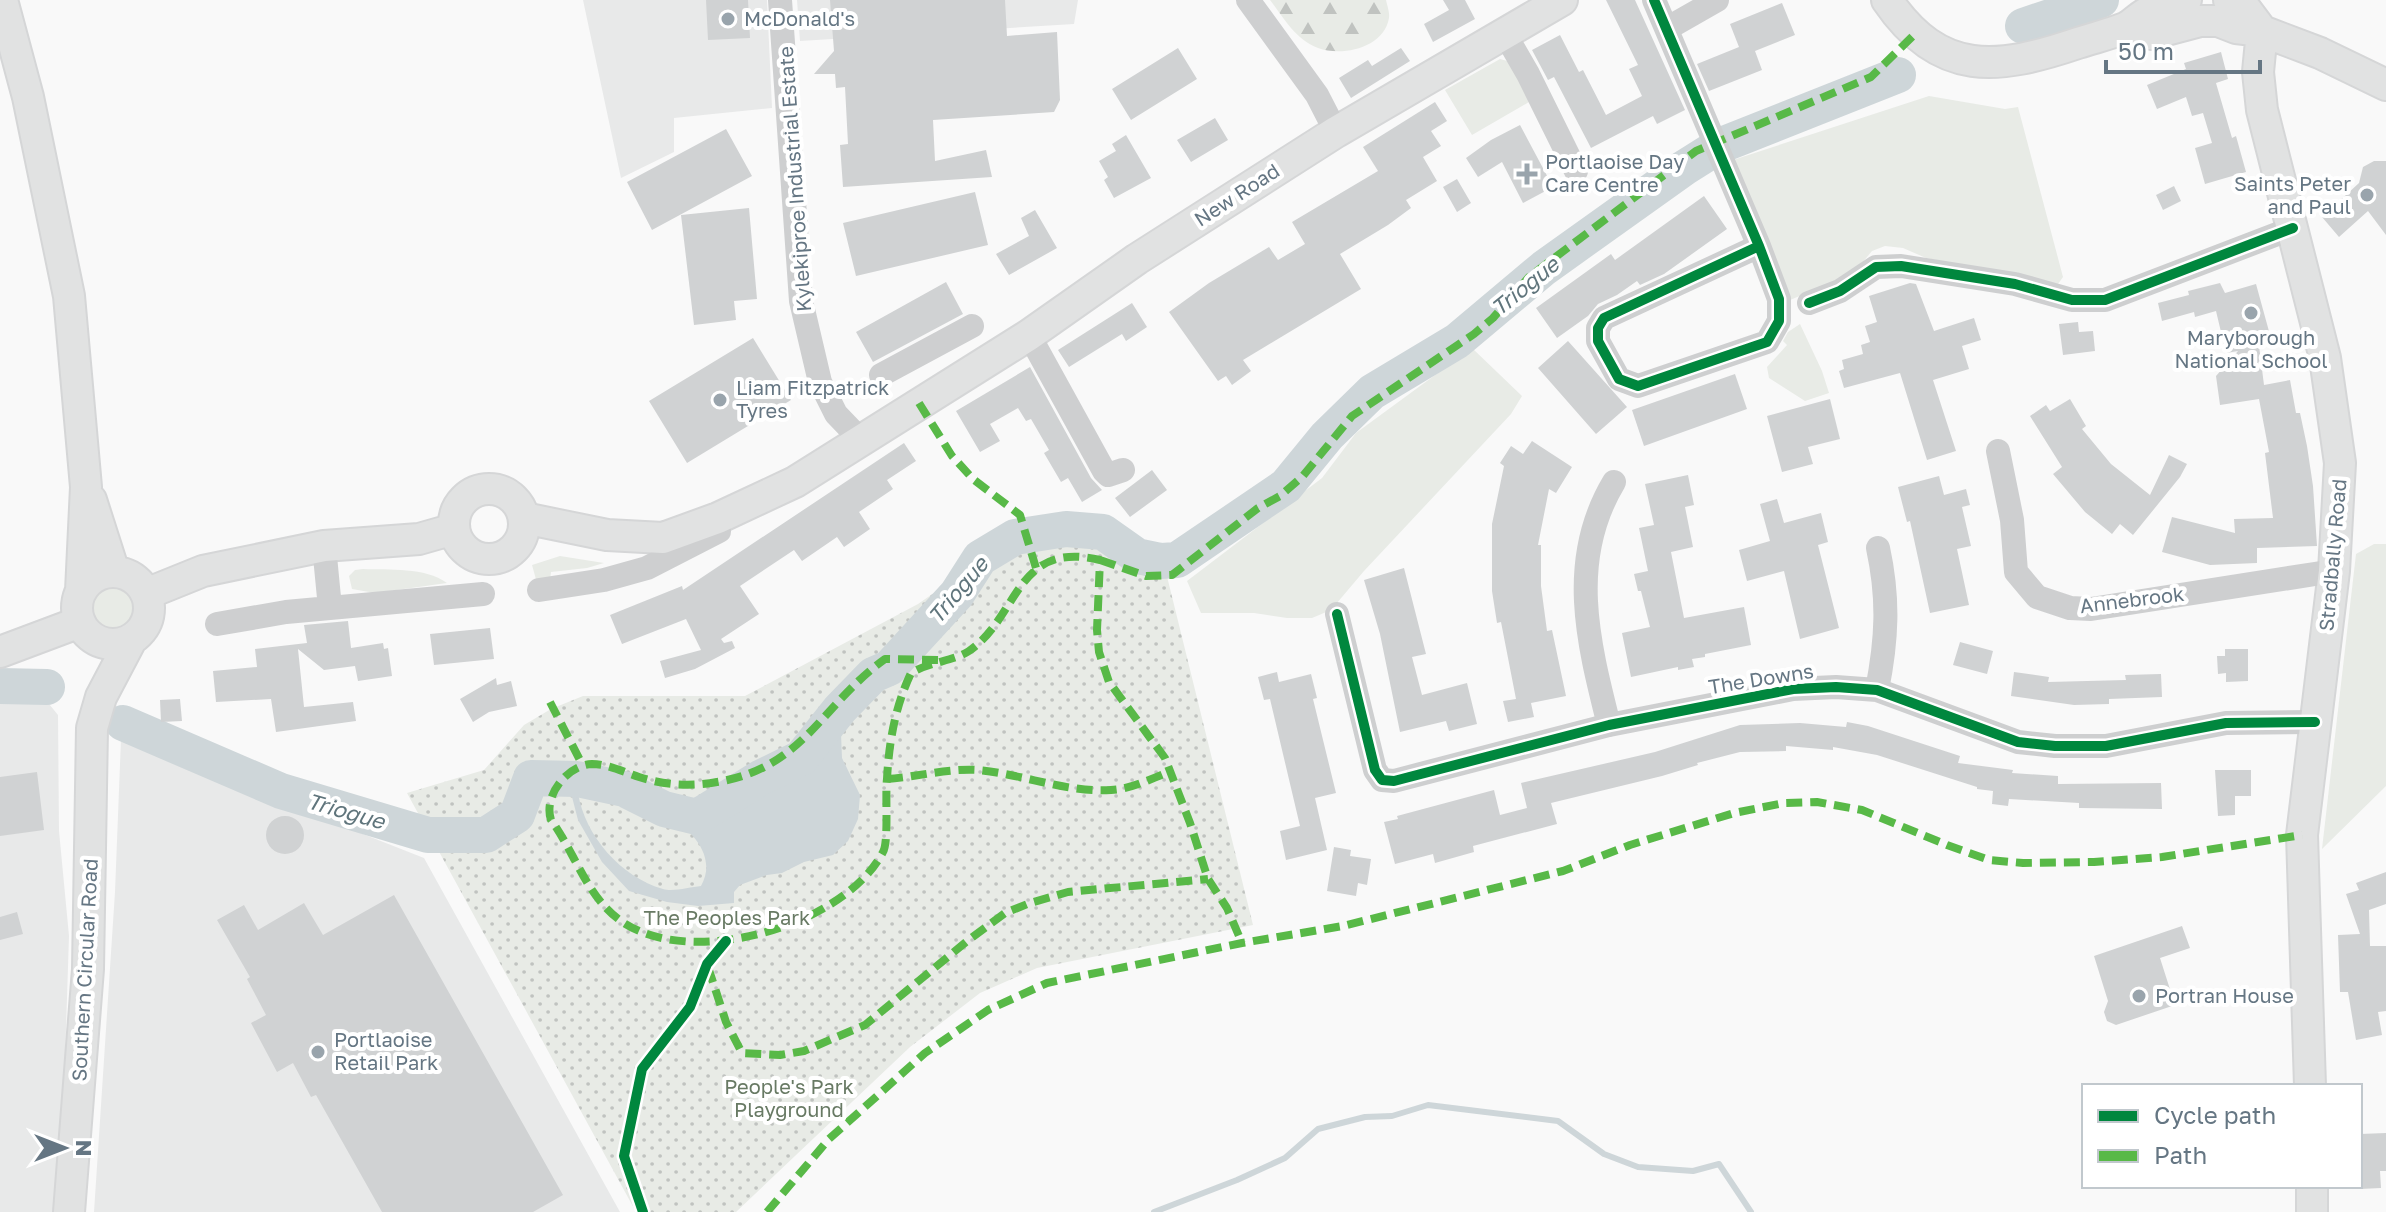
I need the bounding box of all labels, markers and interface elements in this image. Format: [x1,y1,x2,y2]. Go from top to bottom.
place label: McDonald's [744,6,855,30]
marker: McDonald's [719,10,737,28]
scale bar [2106,24,2260,74]
text: 50 m [2118,36,2174,65]
street label: Kylekiproe Industrial Estate [773,46,815,313]
place label: Portlaoise Day Care Centre [1545,149,1684,196]
street label: New Road [1189,158,1284,231]
marker: Portlaoise Day Care Centre [1516,163,1538,185]
place label: Saints Peter and Paul [2234,171,2351,218]
marker: Saints Peter and Paul [2358,186,2376,204]
water label: Triogue [1486,249,1566,321]
marker: Maryborough National School [2242,304,2260,322]
place label: Maryborough National School [2174,325,2328,372]
place label: Liam Fitzpatrick Tyres [736,375,889,422]
marker: Liam Fitzpatrick Tyres [711,391,729,409]
street label: Stradbally Road [2313,478,2351,632]
water label: Triogue [922,549,995,629]
street label: Annebrook [2078,581,2185,617]
street label: The Downs [1707,658,1815,698]
water label: Triogue [304,787,390,835]
street label: Southern Circular Road [66,858,102,1082]
park label: The Peoples Park [644,905,810,929]
place label: Portran House [2155,983,2294,1007]
marker: Portran House [2130,987,2148,1005]
place label: Portlaoise Retail Park [334,1027,438,1074]
marker: Portlaoise Retail Park [309,1043,327,1061]
park label: People's Park Playground [724,1074,854,1121]
legend [2082,1084,2362,1188]
text: Cycle path [2154,1100,2276,1129]
north arrow [24,1108,104,1188]
text: N [71,1140,98,1156]
text: Path [2154,1140,2207,1169]

